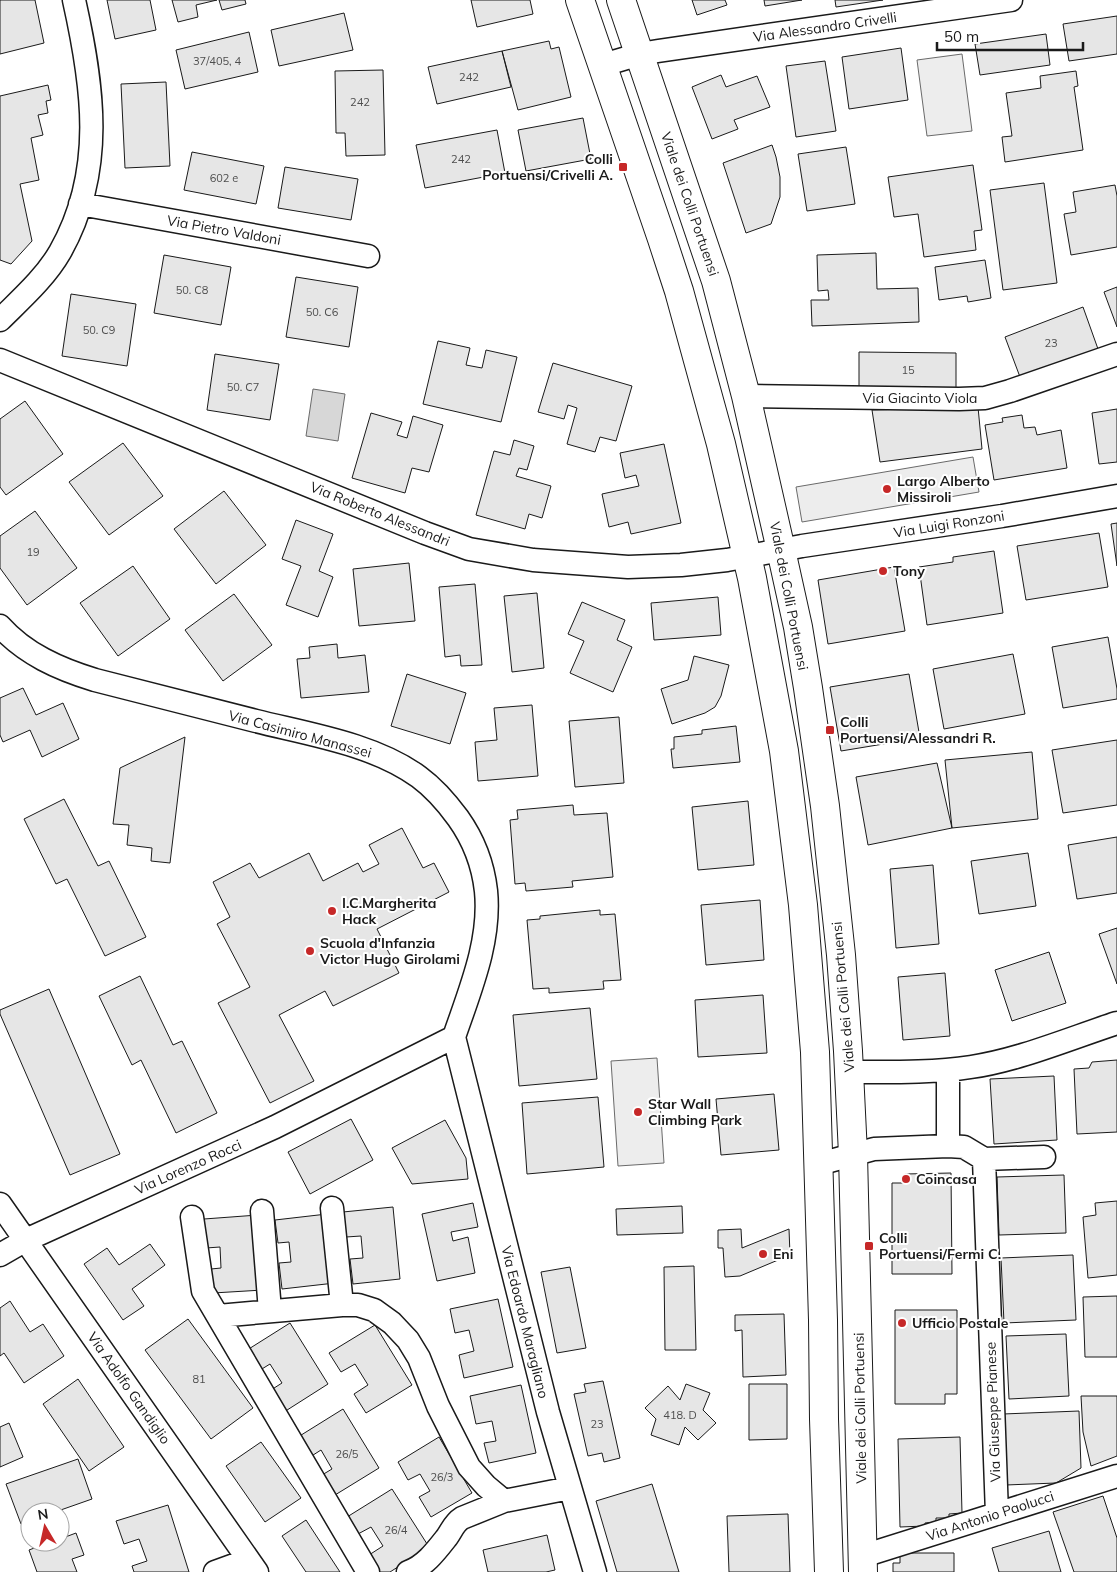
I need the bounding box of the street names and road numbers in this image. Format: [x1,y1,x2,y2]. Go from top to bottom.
street label: Via Alessandro Crivelli [752,8,898,46]
street label: Viale dei Colli Portuensi [657,130,723,278]
street label: Via Pietro Valdoni [166,211,282,249]
street label: Via Giacinto Viola [863,389,977,407]
street label: Via Roberto Alessandri [307,478,453,550]
street label: Via Luigi Ronzoni [892,506,1006,542]
street label: Viale dei Colli Portuensi [766,520,812,672]
street label: Via Casimiro Manassei [227,706,373,762]
street label: Viale dei Colli Portuensi [827,921,859,1073]
street label: Via Lorenzo Rocci [132,1135,244,1199]
street label: Via Edoardo Maragliano [497,1244,553,1400]
street label: Via Adolfo Gandiglio [83,1328,175,1448]
street label: Viale dei Colli Portuensi [850,1332,870,1484]
street label: Via Giuseppe Pianese [982,1341,1004,1483]
street label: Via Antonio Paolucci [924,1487,1056,1545]

